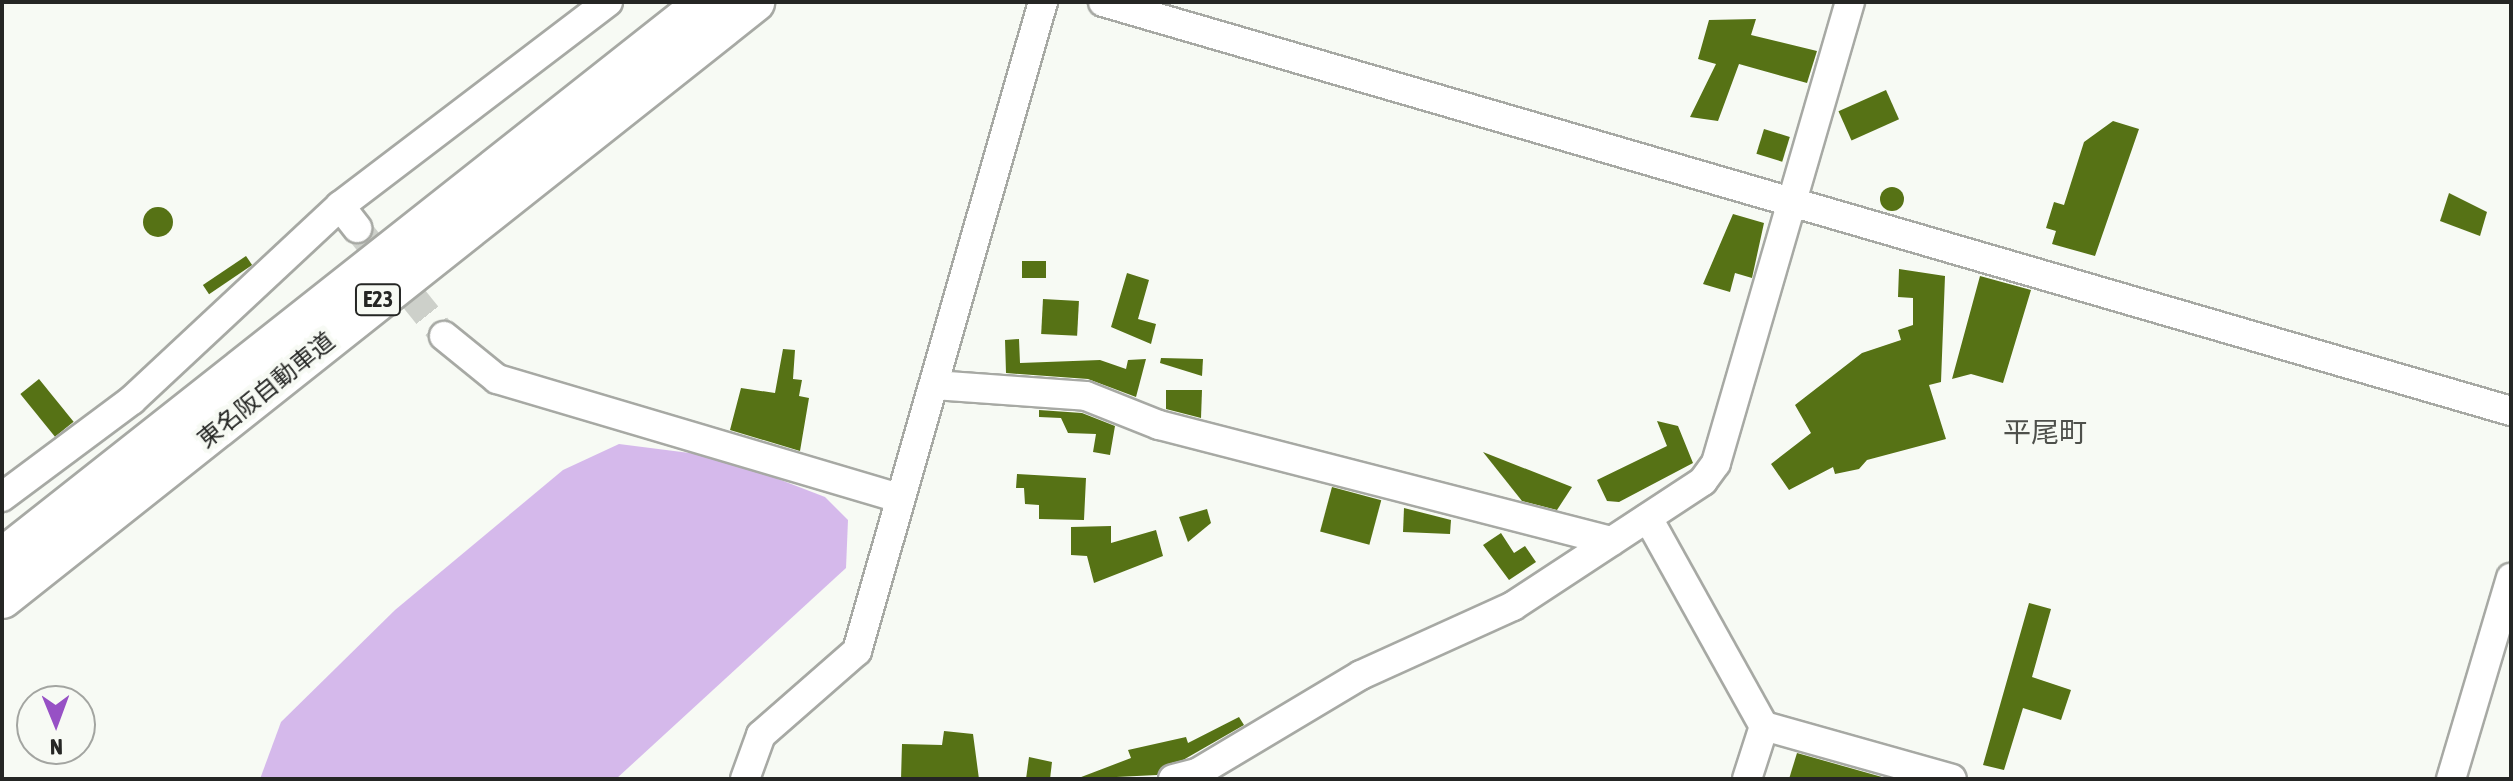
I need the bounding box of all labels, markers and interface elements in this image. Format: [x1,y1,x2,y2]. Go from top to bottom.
road number: E23 [354,282,402,318]
street label: 東名阪自動車道 [192,326,340,454]
district label: 平尾町 [2003,415,2087,449]
north arrow [16,685,96,765]
text: N [50,734,63,760]

